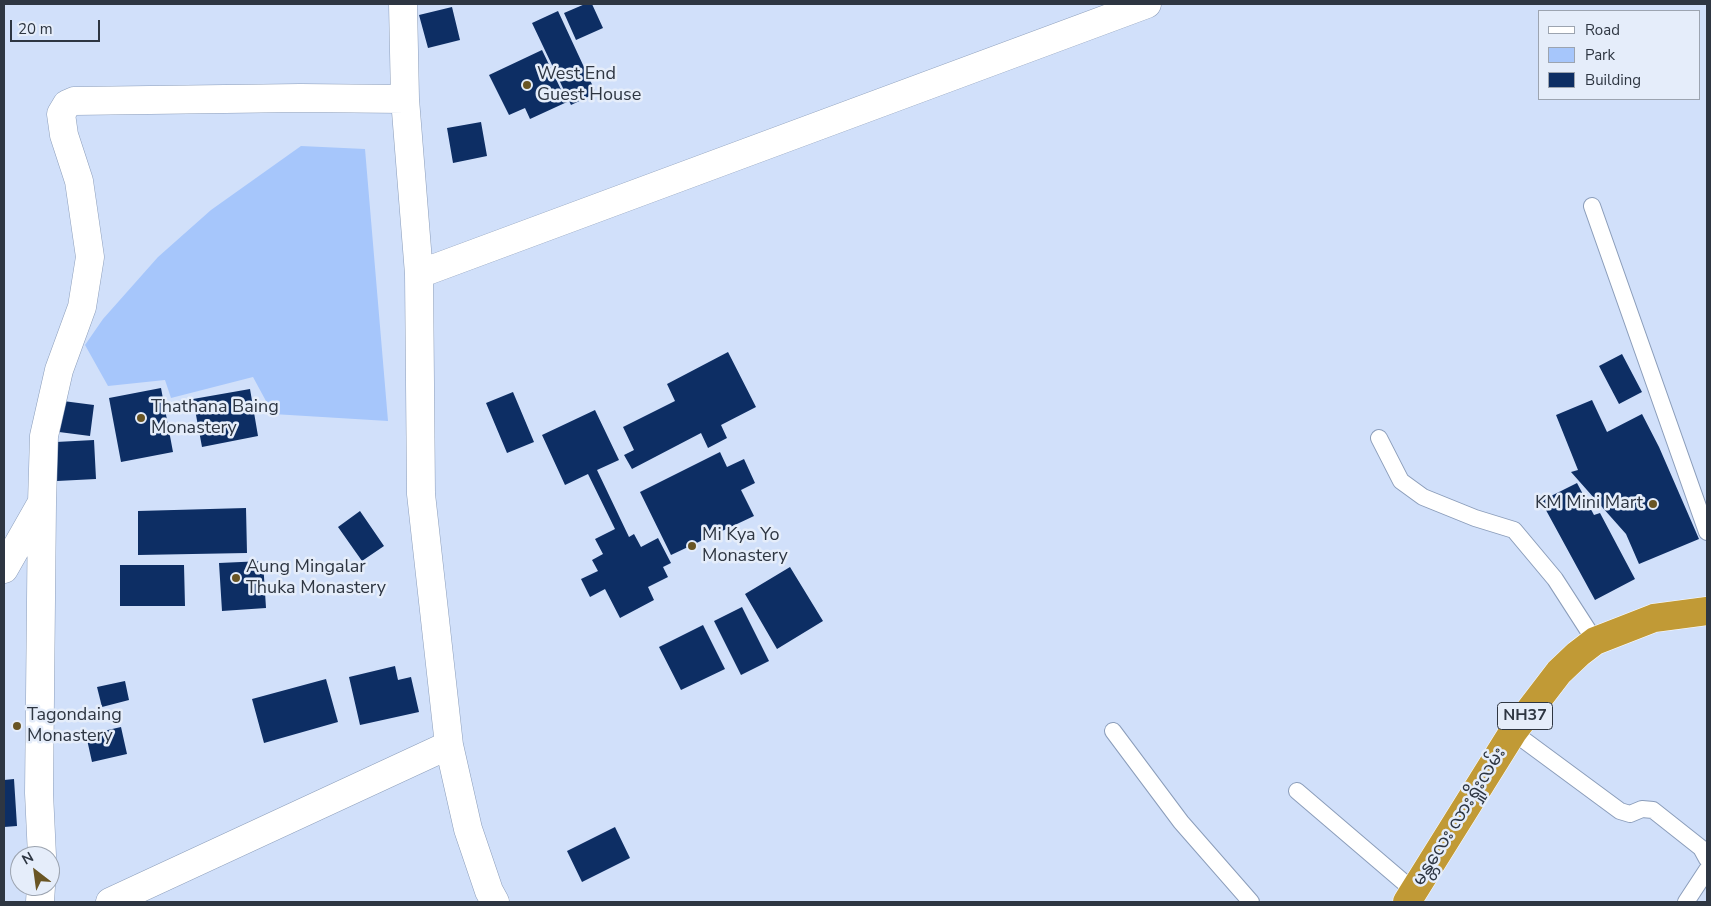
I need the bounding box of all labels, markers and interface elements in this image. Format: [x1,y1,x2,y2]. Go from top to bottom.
scale bar [12,10,102,42]
legend [1538,10,1701,100]
text: 20 m [18,19,53,39]
text: Road [1585,20,1620,40]
text: Park [1585,45,1615,65]
place label: West End Guest House [537,64,641,106]
text: Building [1585,70,1641,90]
marker: West End Guest House [521,79,533,91]
place label: Thathana Baing Monastery [151,397,279,439]
marker: Thathana Baing Monastery [135,412,147,424]
place label: KM Mini Mart [1535,493,1643,515]
marker: KM Mini Mart [1647,498,1659,510]
place label: Mi Kya Yo Monastery [702,525,788,568]
marker: Mi Kya Yo Monastery [686,540,698,552]
place label: Aung Mingalar Thuka Monastery [246,557,386,600]
marker: Aung Mingalar Thuka Monastery [230,572,242,584]
road number: NH37 [1498,702,1552,729]
place label: Tagondaing Monastery [27,705,122,748]
marker: Tagondaing Monastery [11,720,23,732]
street label: မန္တလေး လားရှိုးလမ်း [1409,744,1511,890]
north arrow [10,846,60,896]
text: N [18,848,37,869]

